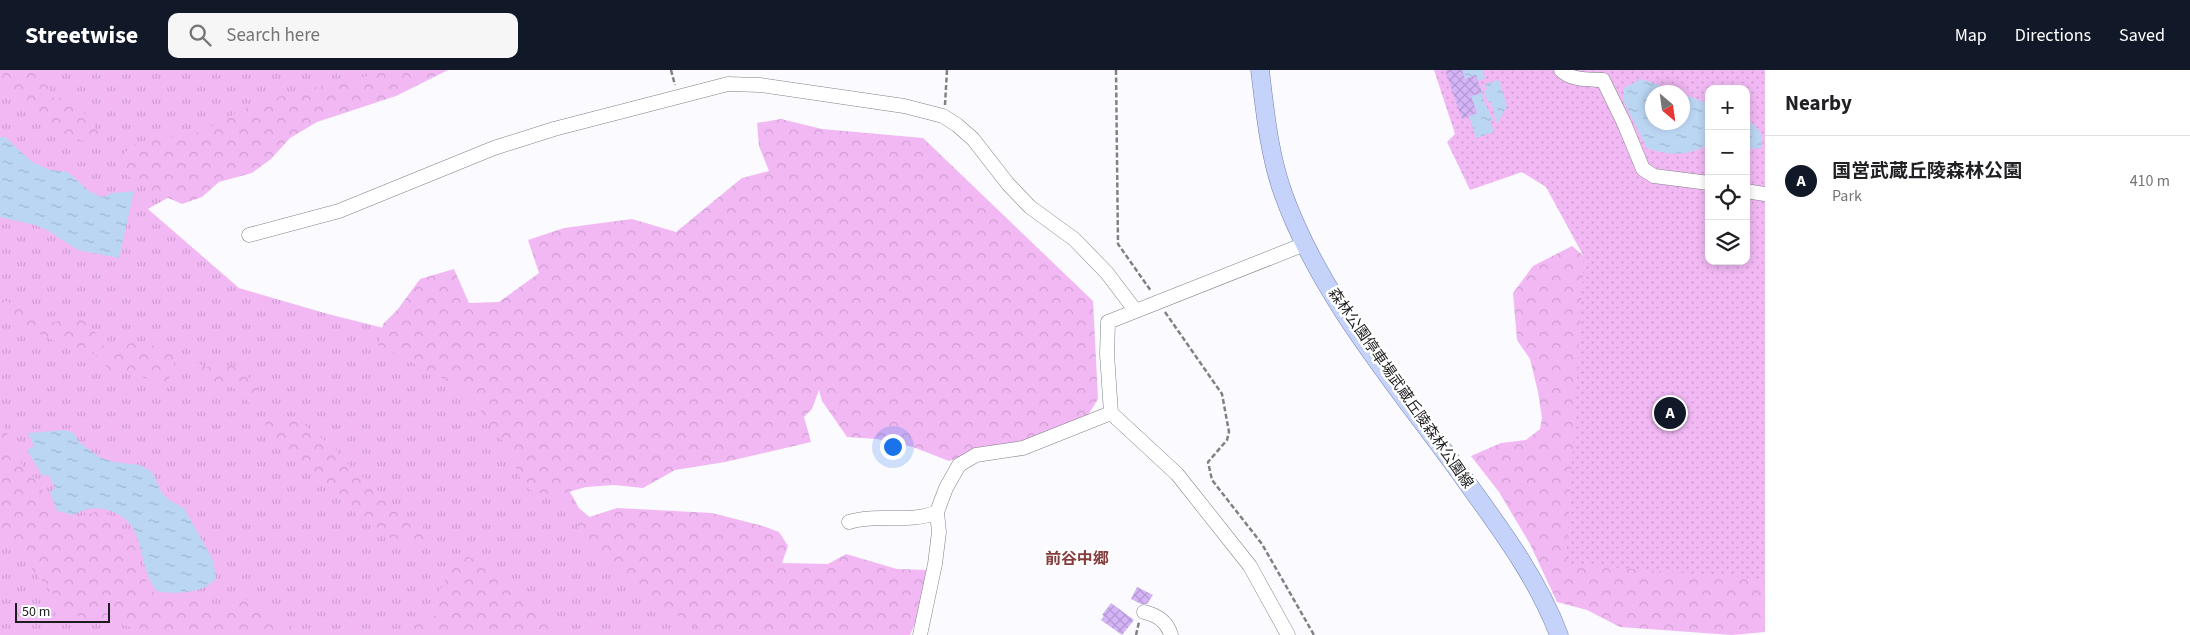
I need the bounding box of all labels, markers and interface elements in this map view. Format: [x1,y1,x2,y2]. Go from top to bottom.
search box [168,13,518,58]
text: Streetwise [25,18,138,53]
icon: search [186,21,214,49]
text: Search here [226,22,320,49]
text: Map [1955,23,1987,48]
text: Directions [2015,23,2091,48]
text: Saved [2119,23,2165,48]
north arrow [1645,85,1690,130]
map controls [1705,85,1750,265]
button: + [1705,85,1750,130]
text: Nearby [1785,88,1852,118]
button: − [1705,130,1750,175]
text: 国営武蔵丘陵森林公園 [1832,158,2022,185]
text: A [1796,170,1806,192]
text: 410 m [2130,170,2170,192]
button: locate [1705,175,1750,220]
text: Park [1832,185,1862,207]
button: layers [1705,220,1750,265]
street label: 森林公園停車場武蔵丘陵森林公園線 [1323,284,1478,493]
pin: A [1654,394,1686,432]
your location [880,434,906,460]
district label: 前谷中郷 [1045,548,1109,570]
scale bar [15,600,110,623]
text: 50 m [22,602,50,622]

